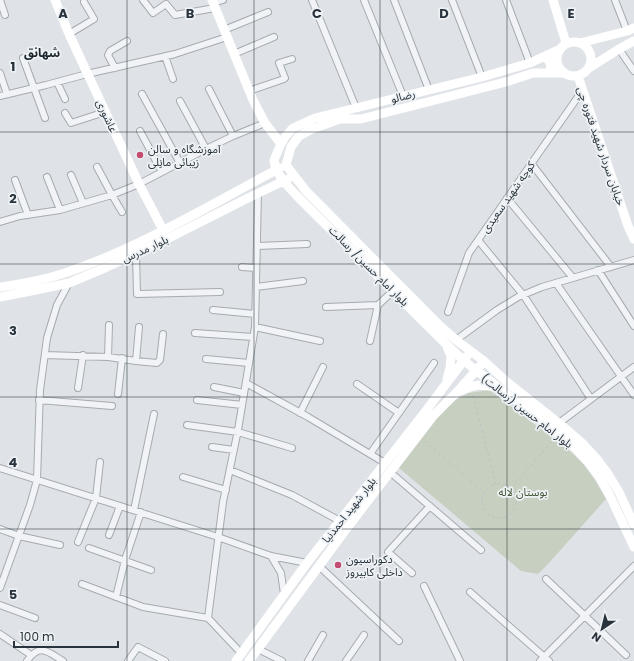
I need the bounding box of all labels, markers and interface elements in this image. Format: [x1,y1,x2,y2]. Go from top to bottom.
text: A [58,4,68,23]
text: B [186,4,195,23]
text: C [312,4,322,23]
text: D [439,4,449,23]
text: E [567,4,575,23]
district label: شهانق [24,44,60,61]
text: 1 [11,57,15,76]
street label: خیابان سردار شهید فتوره چی [573,84,629,208]
street label: رضالو [389,85,417,107]
street label: عاشوری [92,97,122,136]
place label: آموزشگاه و سالن زیبائی مانِلی [148,141,221,170]
marker: آموزشگاه و سالن زیبائی مانِلی [135,150,145,160]
street label: کوچه شهید سعیدی [477,158,539,236]
text: 2 [9,189,17,208]
street label: بلوار امام حسین/ رسالت [325,222,413,310]
street label: بلوار مدرس [119,231,171,267]
text: 3 [9,321,17,340]
street label: بلوار امام حسین (رسالت) [478,370,576,452]
text: 4 [9,453,18,472]
street label: بلوار شهید احمدنیا [318,474,380,546]
park label: بوستان لاله [498,484,548,500]
place label: دکوراسیون داخلی کابیروز [345,551,403,580]
marker: دکوراسیون داخلی کابیروز [333,560,343,570]
text: 5 [9,585,17,604]
north arrow [582,609,622,649]
scale bar [14,623,118,649]
text: 100 m [20,628,54,645]
text: N [588,628,604,646]

